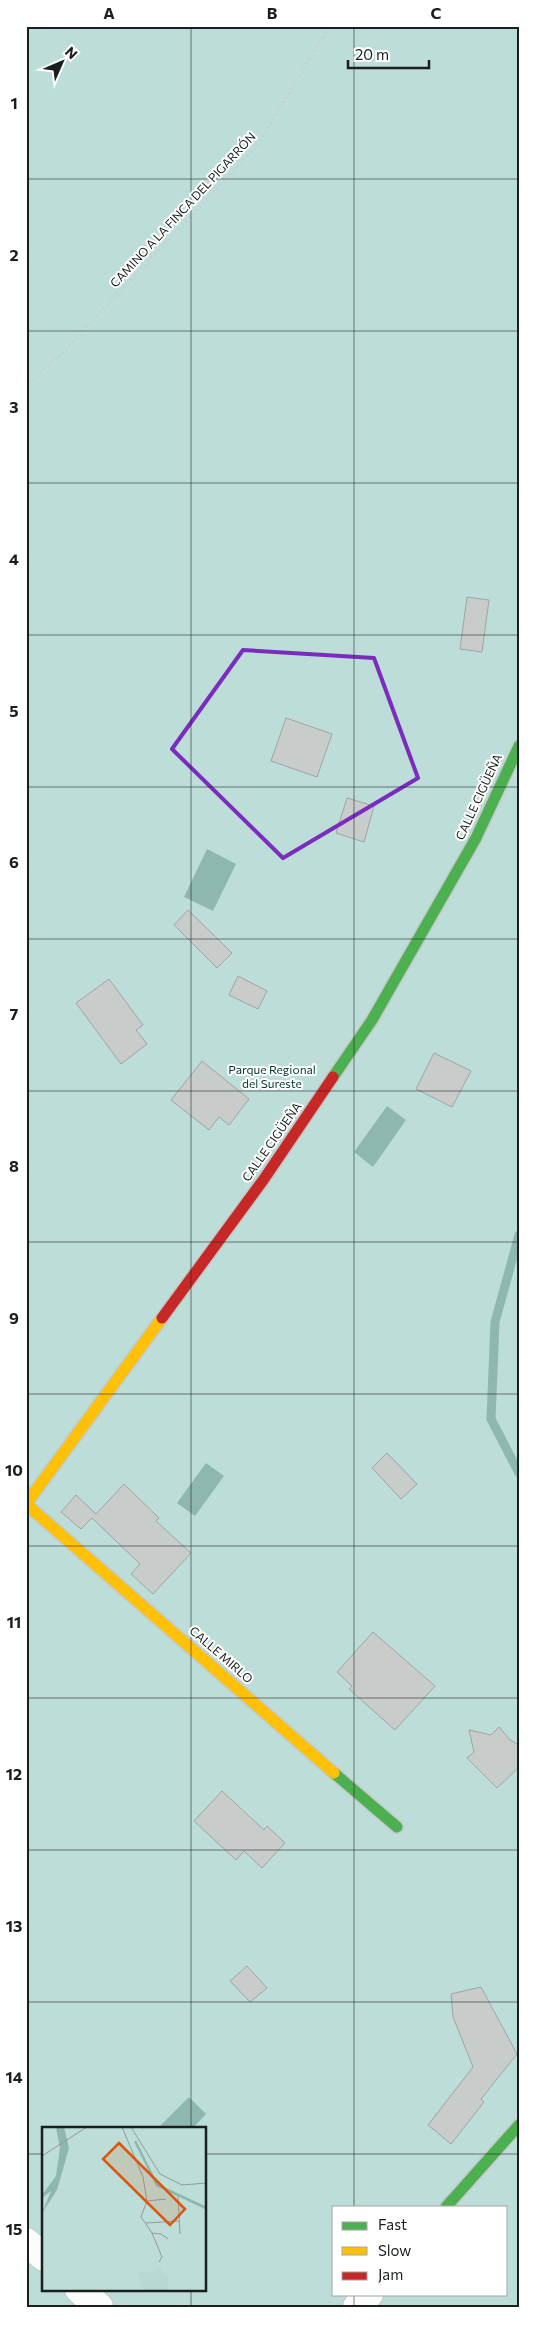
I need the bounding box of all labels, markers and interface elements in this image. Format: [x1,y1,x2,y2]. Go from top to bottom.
text: A [103,3,115,22]
text: B [267,3,278,22]
text: C [431,3,442,22]
north arrow [38,38,88,88]
scale bar [348,38,429,70]
text: N [62,43,81,62]
text: 20 m [355,45,389,63]
text: 1 [10,93,18,112]
street label: CAMINO A LA FINCA DEL PIGARRÓN [107,129,258,290]
text: 2 [9,245,19,264]
text: 3 [9,397,19,416]
text: 4 [9,549,19,568]
text: 5 [9,701,19,720]
street label: CALLE CIGÜEÑA [452,751,504,842]
text: 6 [9,852,19,871]
text: 7 [10,1004,19,1023]
park label: Parque Regional del Sureste [228,1062,316,1090]
street label: CALLE CIGÜEÑA [239,1099,304,1184]
text: 8 [9,1156,19,1175]
text: 9 [9,1308,19,1327]
text: 10 [5,1460,23,1479]
text: 11 [7,1612,21,1631]
street label: CALLE MIRLO [187,1623,256,1686]
text: 12 [6,1764,22,1783]
text: 13 [6,1916,22,1935]
text: 14 [5,2067,23,2086]
inset map [42,2127,206,2290]
legend [332,2206,508,2296]
text: Fast [378,2215,407,2233]
text: 15 [6,2219,22,2238]
text: Slow [378,2241,411,2259]
text: Jam [378,2265,403,2283]

